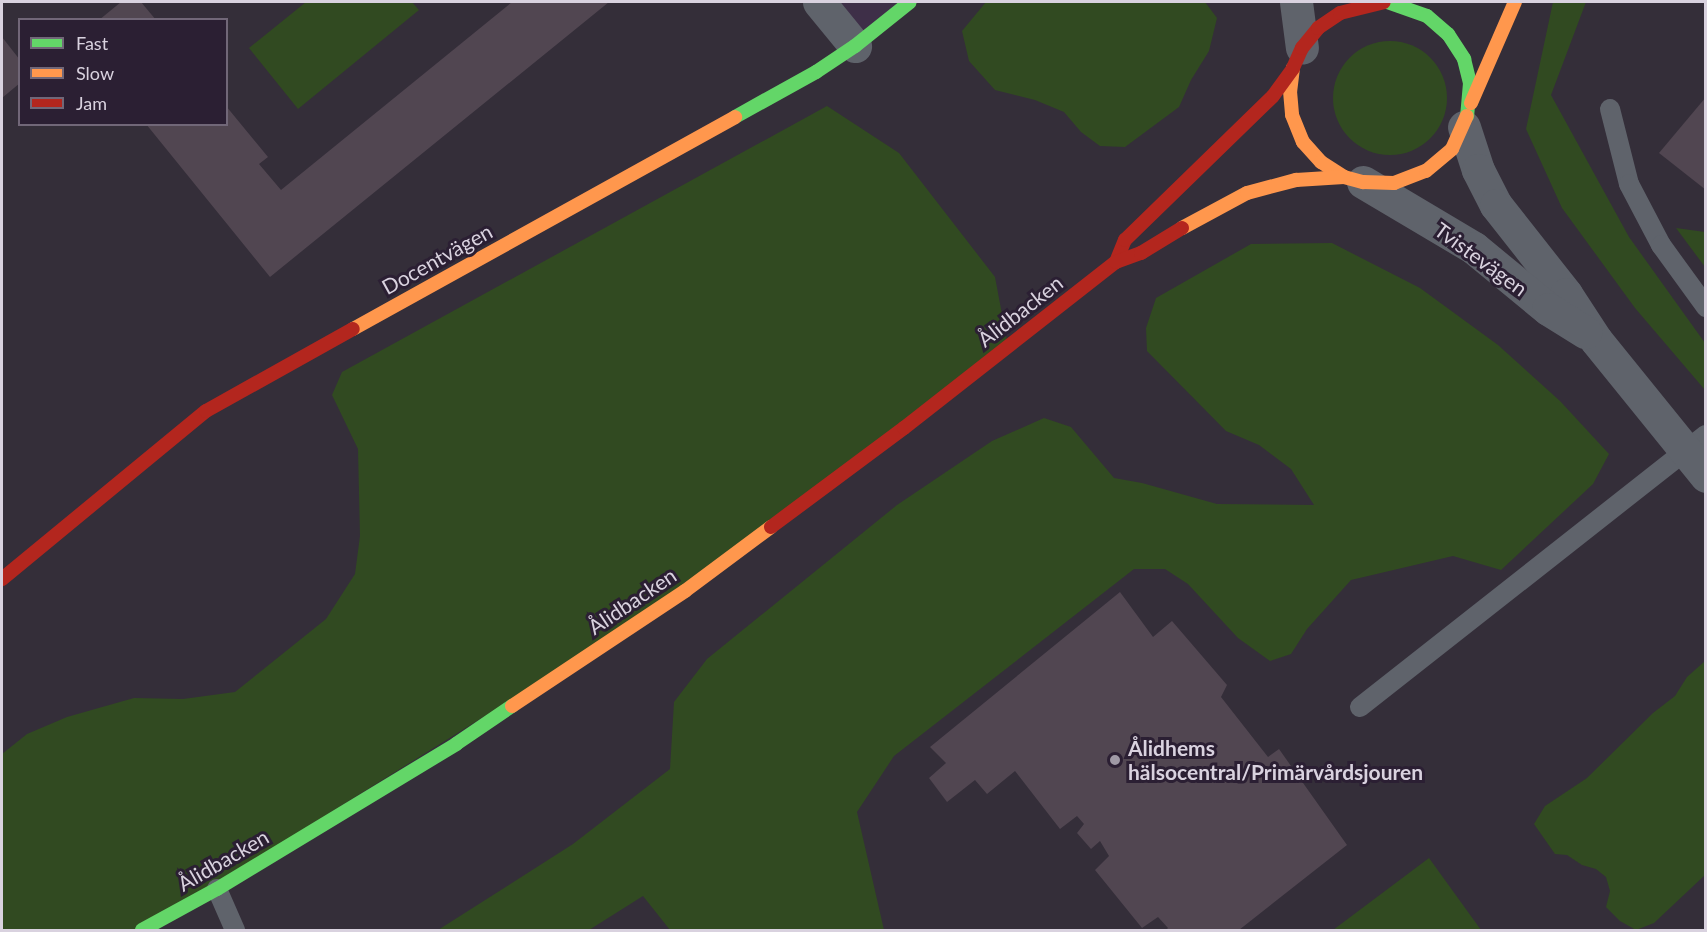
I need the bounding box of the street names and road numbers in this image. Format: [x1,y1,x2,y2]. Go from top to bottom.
street label: Tvistevägen [1430,217,1532,301]
street label: Docentvägen [377,218,497,300]
street label: Ålidbacken [972,270,1068,352]
street label: Ålidbacken [583,562,681,640]
street label: Ålidbacken [173,824,273,896]

